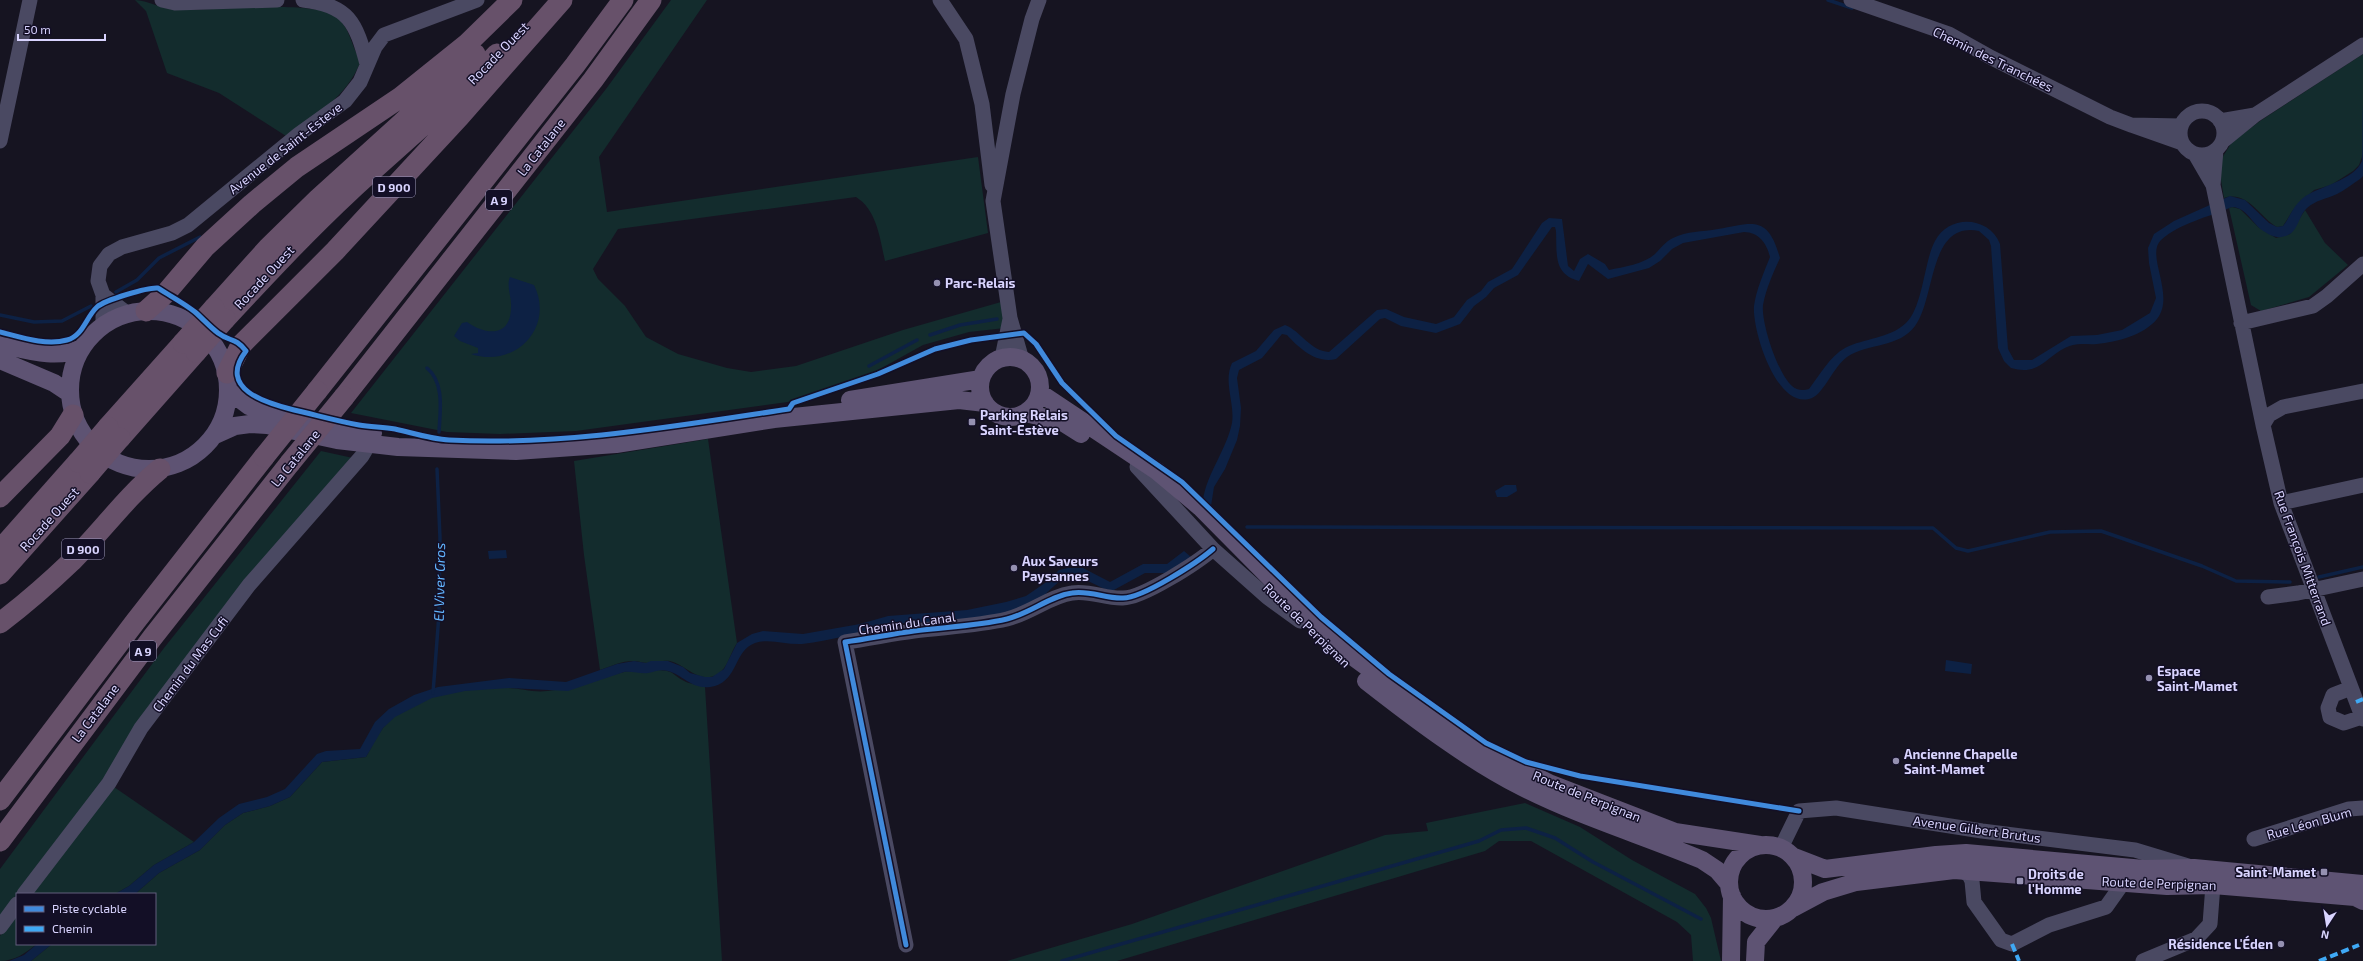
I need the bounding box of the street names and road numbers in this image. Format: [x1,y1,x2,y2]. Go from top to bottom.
street label: Rocade Ouest [464,18,532,88]
street label: Chemin des Tranchées [1930,23,2056,95]
street label: Avenue de Saint-Esteve [225,99,345,197]
street label: La Catalane [513,115,569,179]
road number: D 900 [373,177,415,197]
road number: A 9 [486,190,512,210]
street label: Rocade Ouest [231,242,297,312]
street label: La Catalane [267,426,323,490]
street label: Rocade Ouest [16,484,82,554]
street label: Rue François Mitterrand [2270,488,2335,628]
road number: D 900 [62,539,104,559]
street label: Route de Perpignan [1260,579,1354,671]
street label: Chemin du Canal [857,608,957,638]
street label: Chemin du Mas Cufi [149,613,231,715]
road number: A 9 [130,641,156,661]
street label: La Catalane [68,681,122,745]
street label: Route de Perpignan [1531,767,1643,825]
street label: Rue Léon Blum [2265,803,2353,843]
street label: Avenue Gilbert Brutus [1912,812,2042,846]
street label: Route de Perpignan [2101,873,2217,893]

